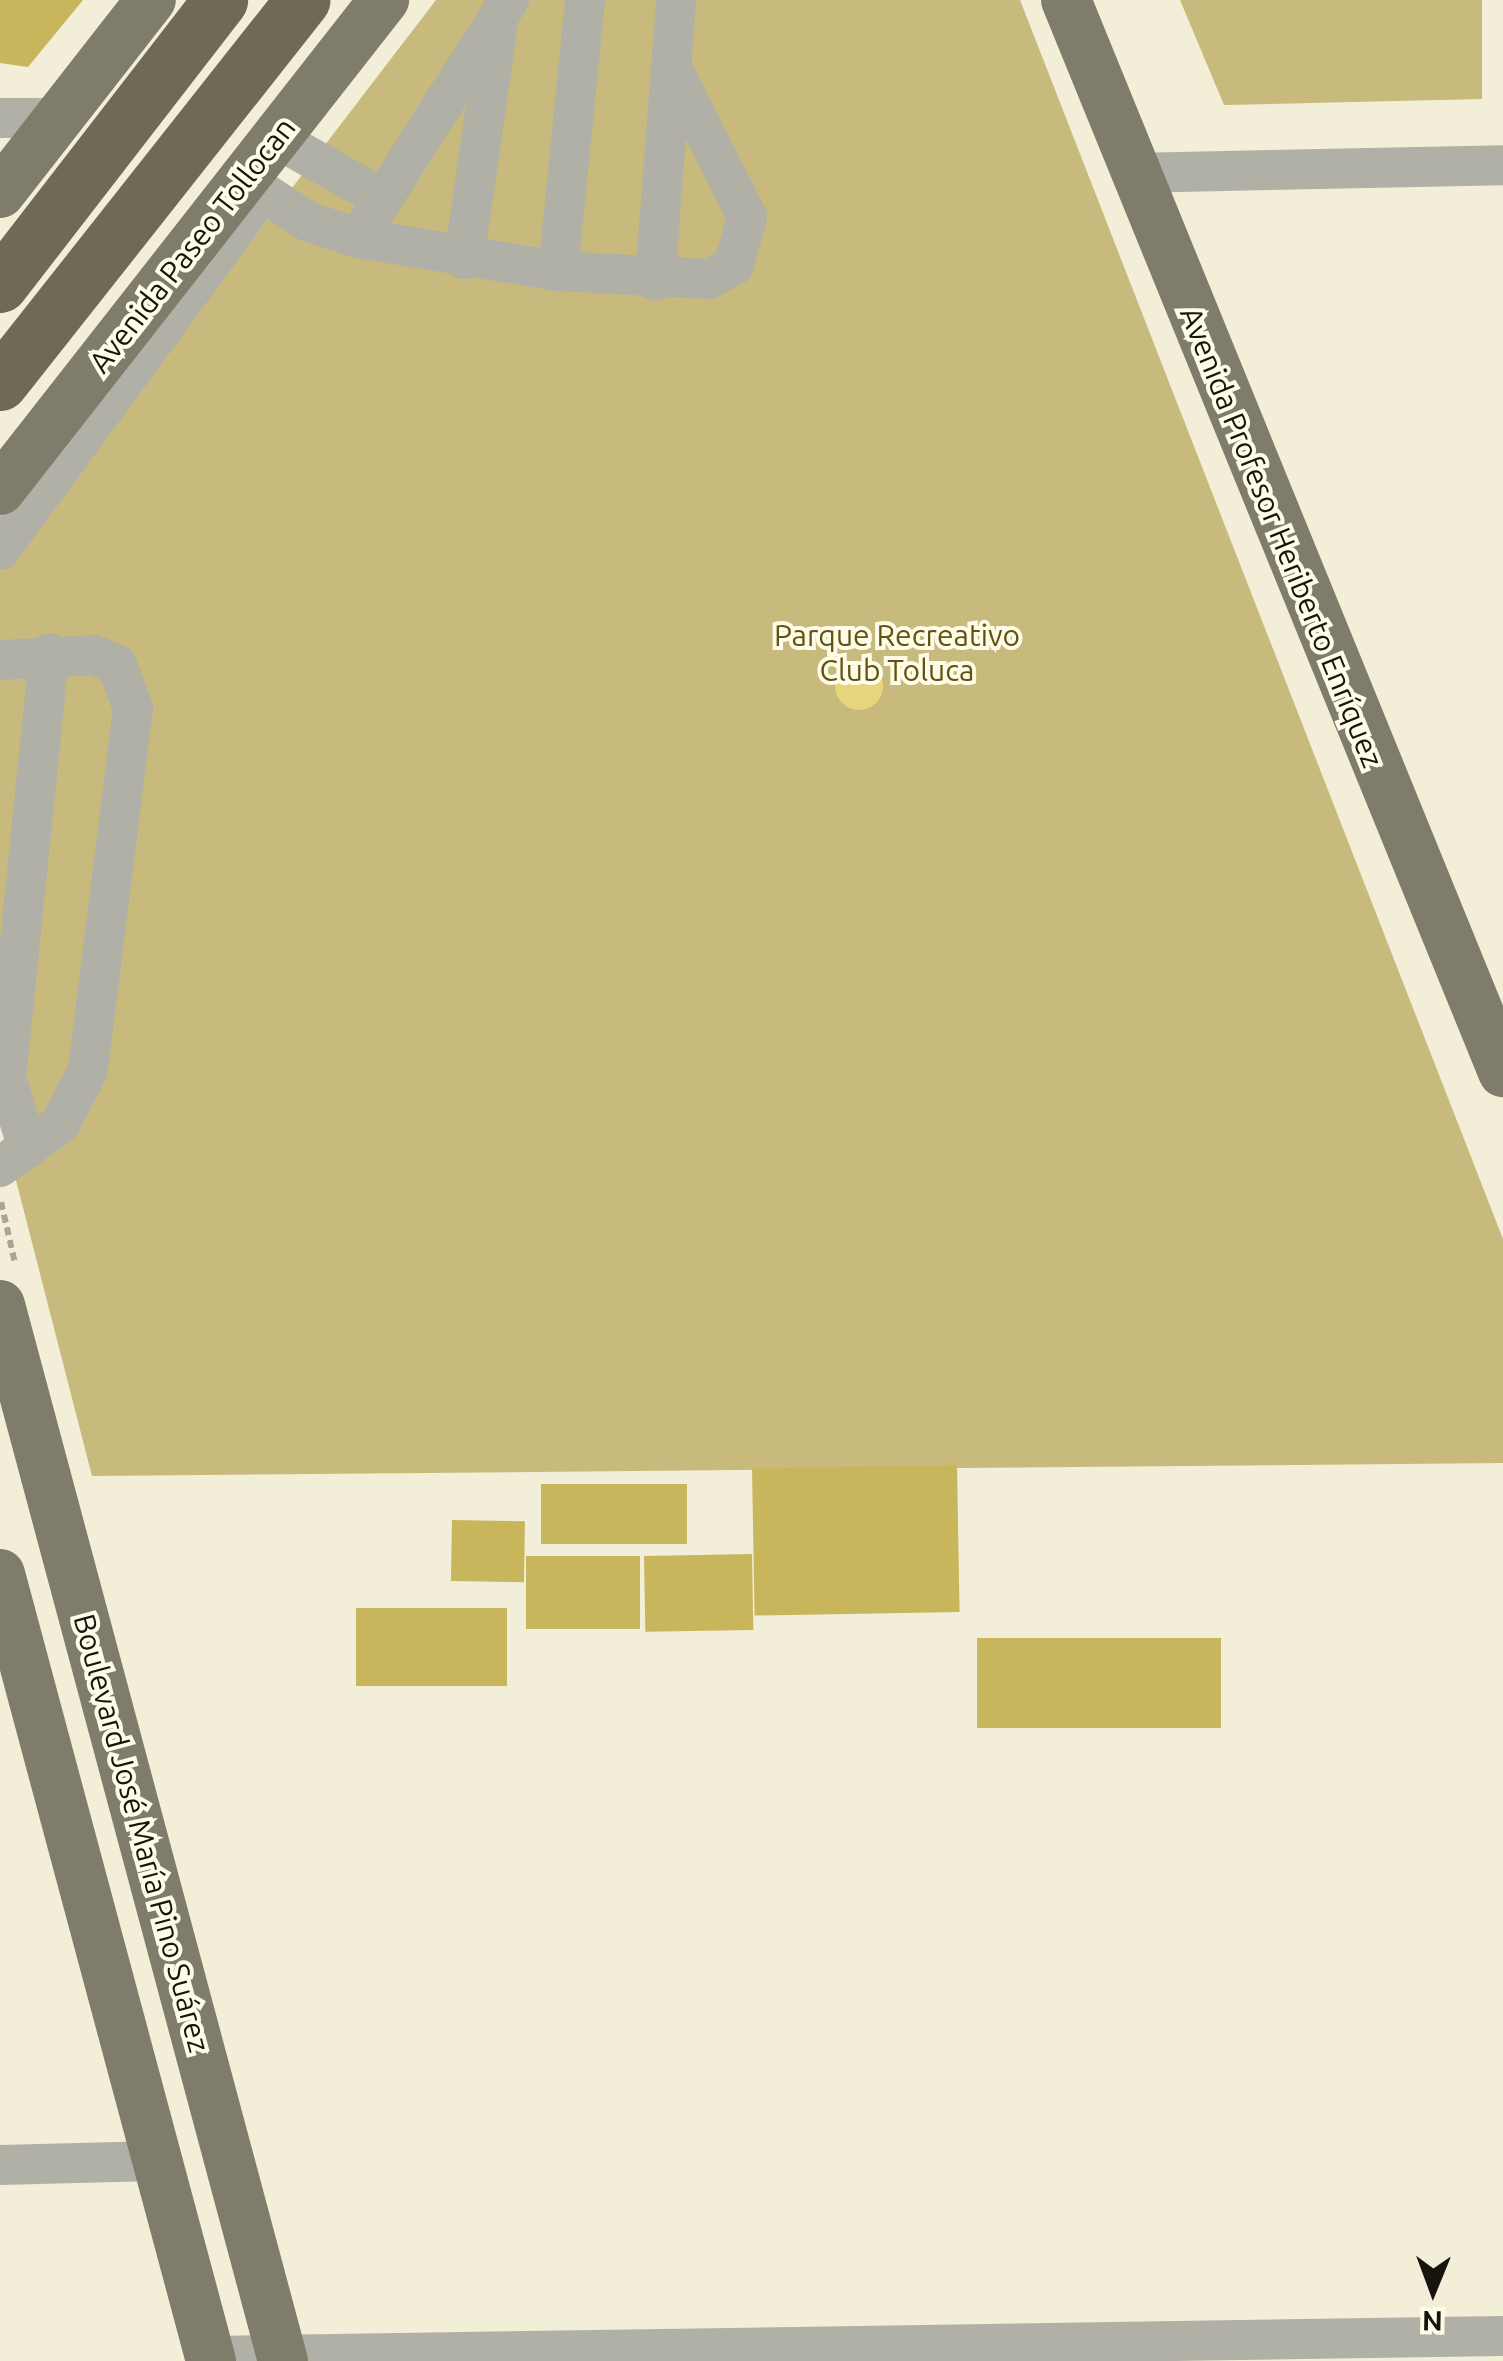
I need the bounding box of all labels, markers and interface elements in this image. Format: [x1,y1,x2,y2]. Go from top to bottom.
street label: Avenida Paseo Tollocan [81,110,303,380]
street label: Avenida Profesor Heriberto Enríquez [1173,301,1391,773]
park label: Parque Recreativo Club Toluca [774,617,1020,688]
street label: Boulevard José María Pino Suárez [66,1610,218,2056]
north arrow [1383,2241,1483,2341]
text: N [1422,2306,1443,2337]

